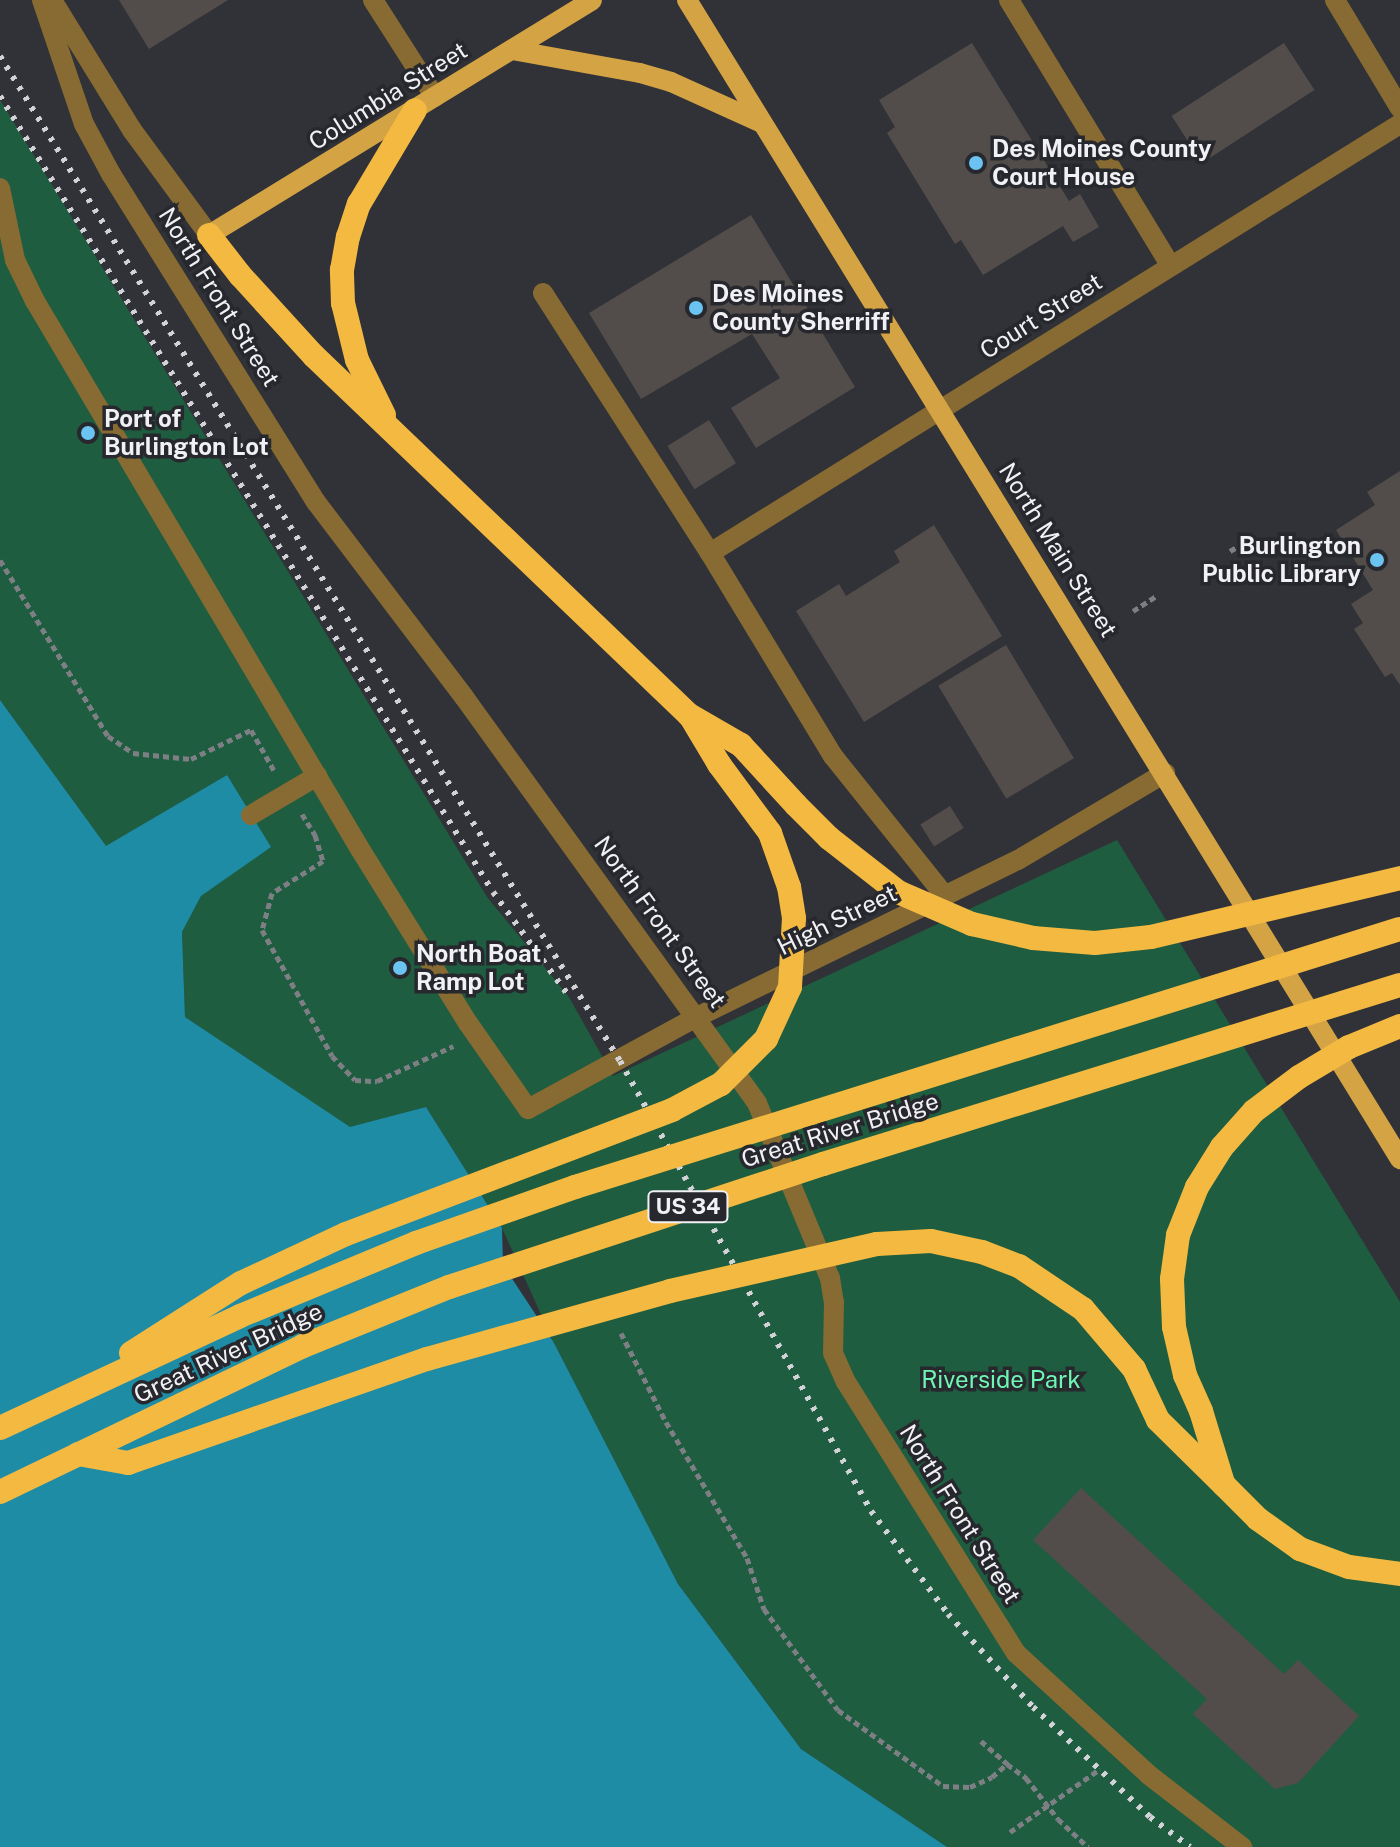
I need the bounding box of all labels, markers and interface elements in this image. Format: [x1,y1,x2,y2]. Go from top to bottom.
street label: Columbia Street [304,36,472,156]
place label: Des Moines County Court House [992,135,1212,191]
marker: Des Moines County Court House [967,154,985,172]
street label: North Front Street [152,202,286,392]
street label: Court Street [975,267,1107,365]
place label: Des Moines County Sherriff [712,280,890,336]
marker: Des Moines County Sherriff [687,299,705,317]
place label: Port of Burlington Lot [104,405,269,461]
marker: Port of Burlington Lot [79,424,97,442]
street label: North Main Street [993,458,1123,642]
place label: Burlington Public Library [1202,532,1361,588]
marker: Burlington Public Library [1368,551,1386,569]
street label: North Front Street [588,831,732,1013]
street label: High Street [773,879,901,961]
place label: North Boat Ramp Lot [416,940,541,996]
marker: North Boat Ramp Lot [391,959,409,977]
street label: Great River Bridge [738,1086,942,1174]
road number: US 34 [646,1189,730,1225]
street label: Great River Bridge [129,1297,327,1409]
park label: Riverside Park [921,1366,1081,1394]
street label: North Front Street [893,1419,1027,1609]

